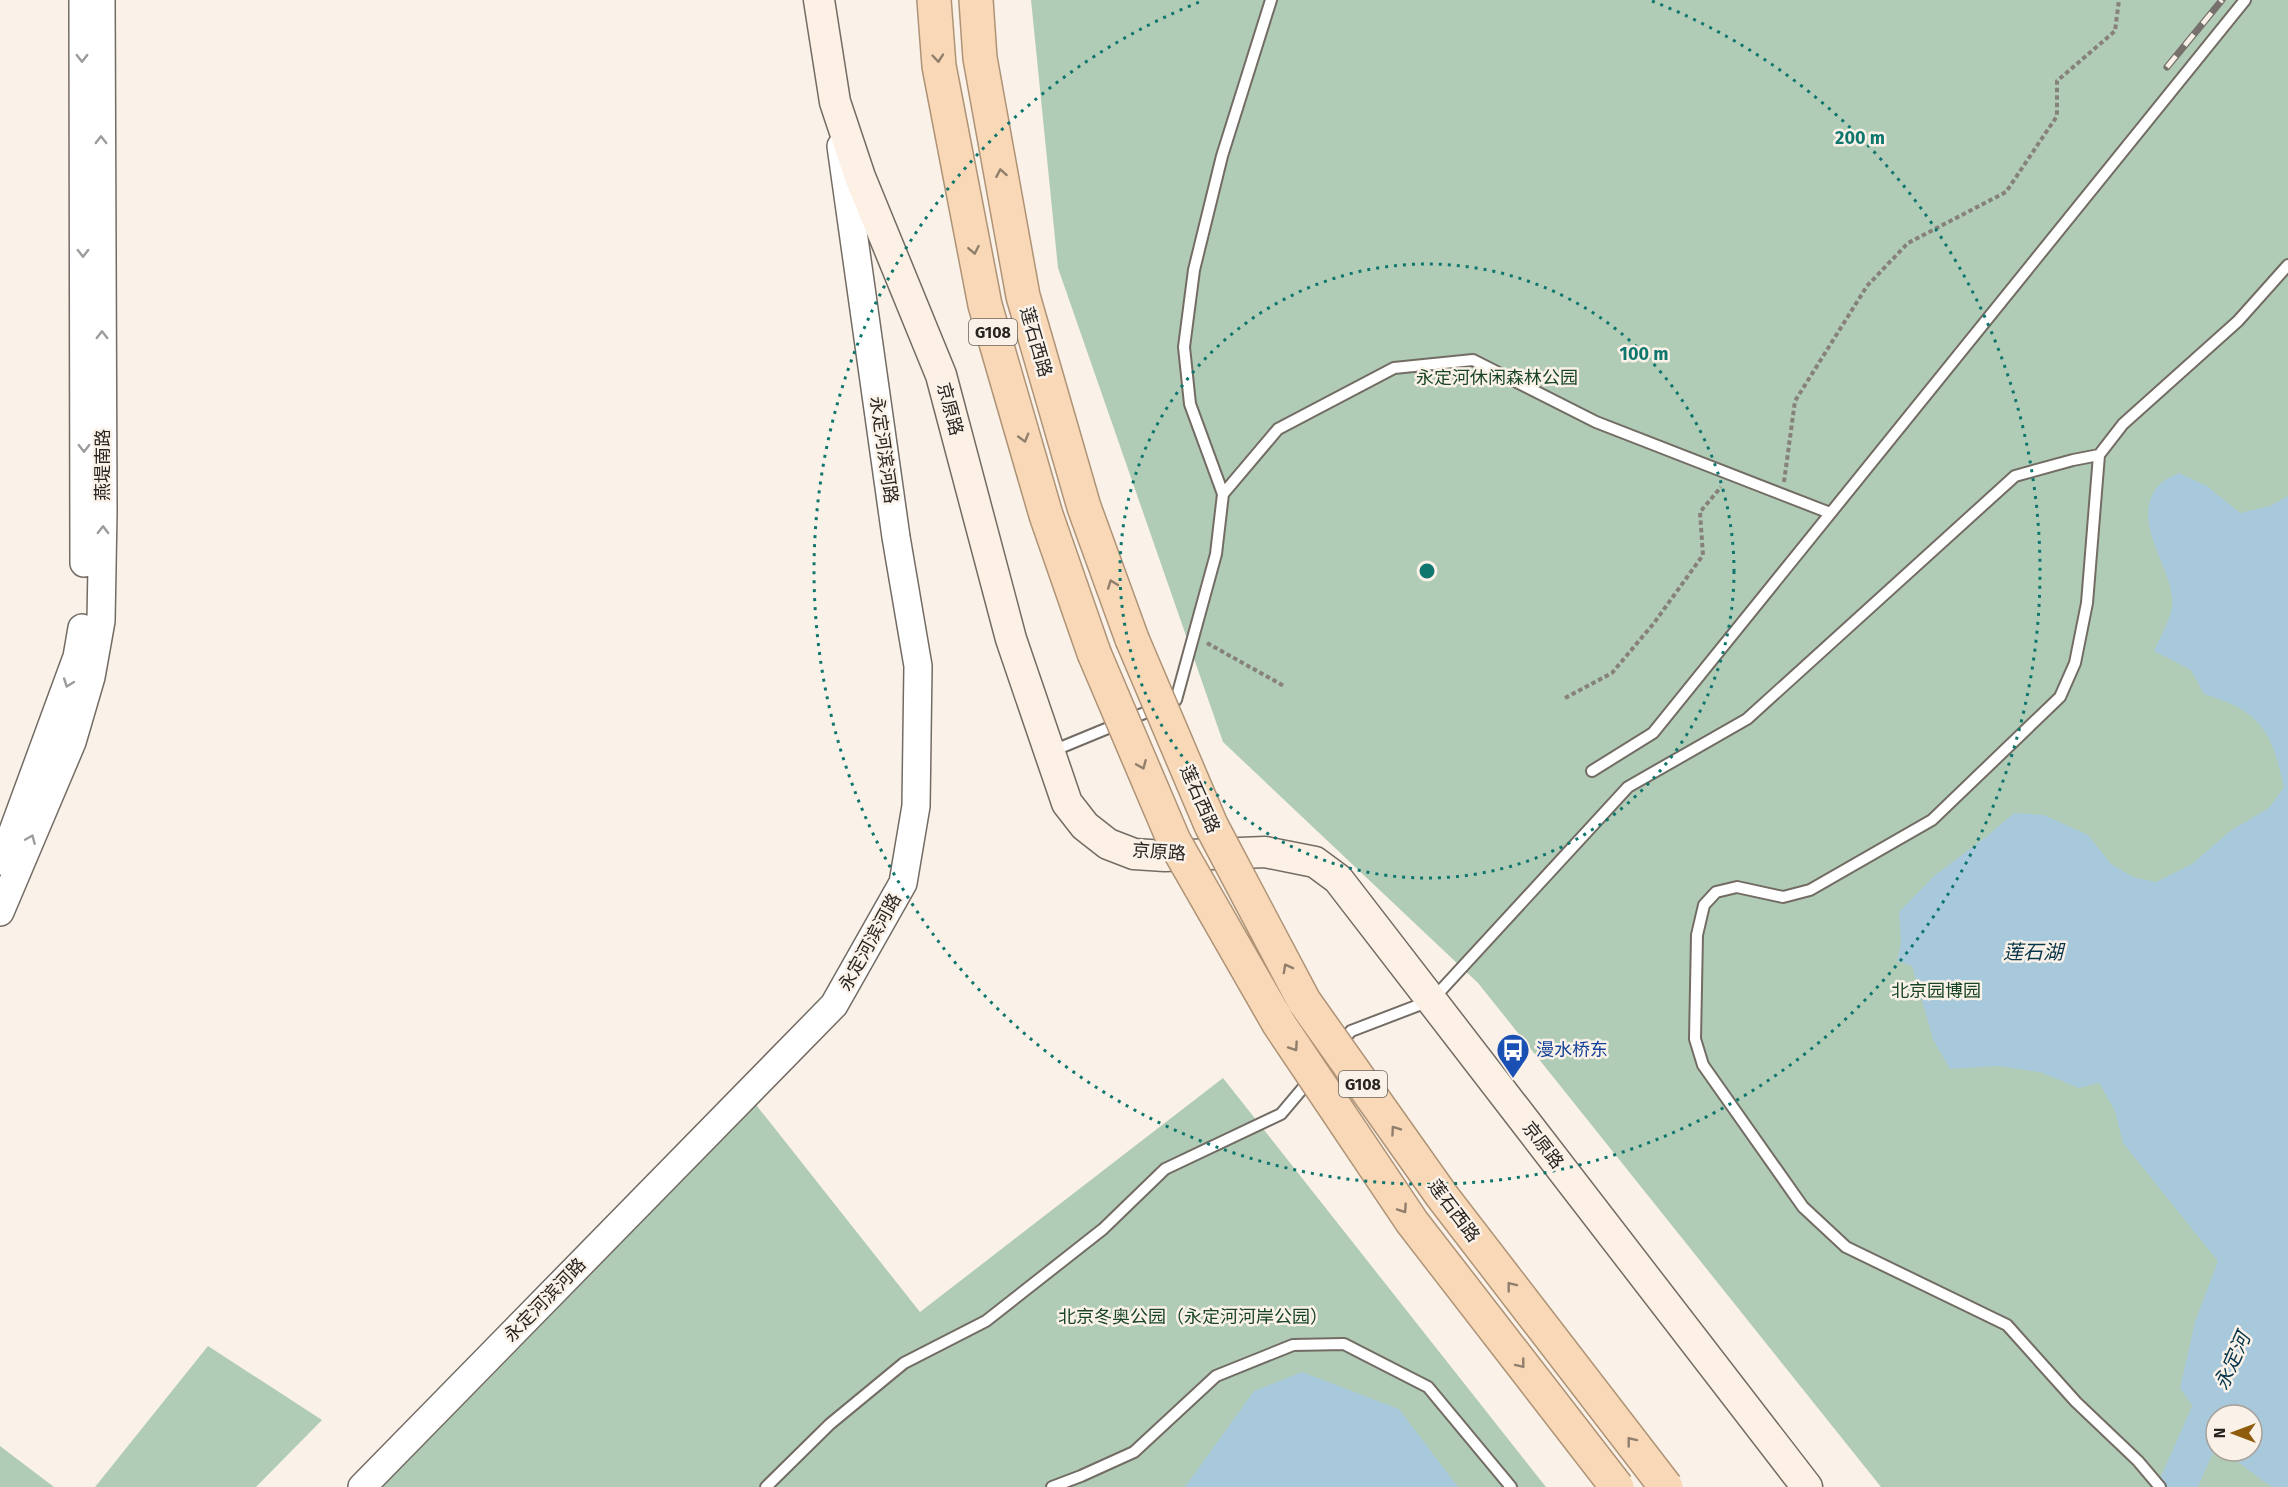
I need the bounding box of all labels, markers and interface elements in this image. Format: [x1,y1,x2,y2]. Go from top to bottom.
one-way arrow [76,54,88,63]
one-way arrow [931,54,944,63]
text: 200 m [1835,127,1885,149]
one-way arrow [95,135,107,144]
one-way arrow [995,168,1008,178]
one-way arrow [967,245,980,255]
one-way arrow [77,249,89,258]
street label: 莲石西路 [1016,304,1056,380]
road number: G108 [969,319,1017,345]
one-way arrow [96,330,108,339]
text: 100 m [1620,343,1668,365]
park label: 永定河休闲森林公园 [1416,367,1578,389]
street label: 京原路 [932,380,968,438]
street label: 永定河滨河路 [866,395,902,505]
street label: 燕堤南路 [92,429,114,501]
one-way arrow [1017,432,1029,443]
one-way arrow [78,444,90,453]
one-way arrow [97,525,109,534]
centre of rings [1417,561,1437,581]
one-way arrow [1106,579,1119,589]
one-way arrow [62,677,75,688]
one-way arrow [1135,759,1147,770]
street label: 莲石西路 [1175,762,1225,836]
one-way arrow [24,834,36,845]
street label: 京原路 [1131,839,1187,865]
street label: 永定河滨河路 [834,889,906,995]
water label: 莲石湖 [2003,940,2066,964]
one-way arrow [1283,964,1294,974]
park label: 北京园博园 [1891,980,1981,1002]
bus stop icon: 漫水桥东 [1495,1032,1531,1079]
place label: 漫水桥东 [1536,1039,1608,1061]
one-way arrow [1287,1040,1298,1051]
road number: G108 [1339,1071,1387,1097]
street label: 京原路 [1518,1117,1568,1173]
one-way arrow [1391,1125,1402,1136]
street label: 莲石西路 [1424,1176,1484,1246]
one-way arrow [1396,1202,1407,1213]
street label: 永定河滨河路 [500,1254,590,1346]
one-way arrow [1508,1282,1519,1293]
park label: 北京冬奥公园（永定河河岸公园） [1058,1306,1328,1328]
water label: 永定河 [2209,1325,2257,1393]
one-way arrow [1514,1357,1525,1368]
north arrow [2204,1403,2264,1463]
text: N [2210,1428,2229,1438]
one-way arrow [1627,1436,1638,1447]

